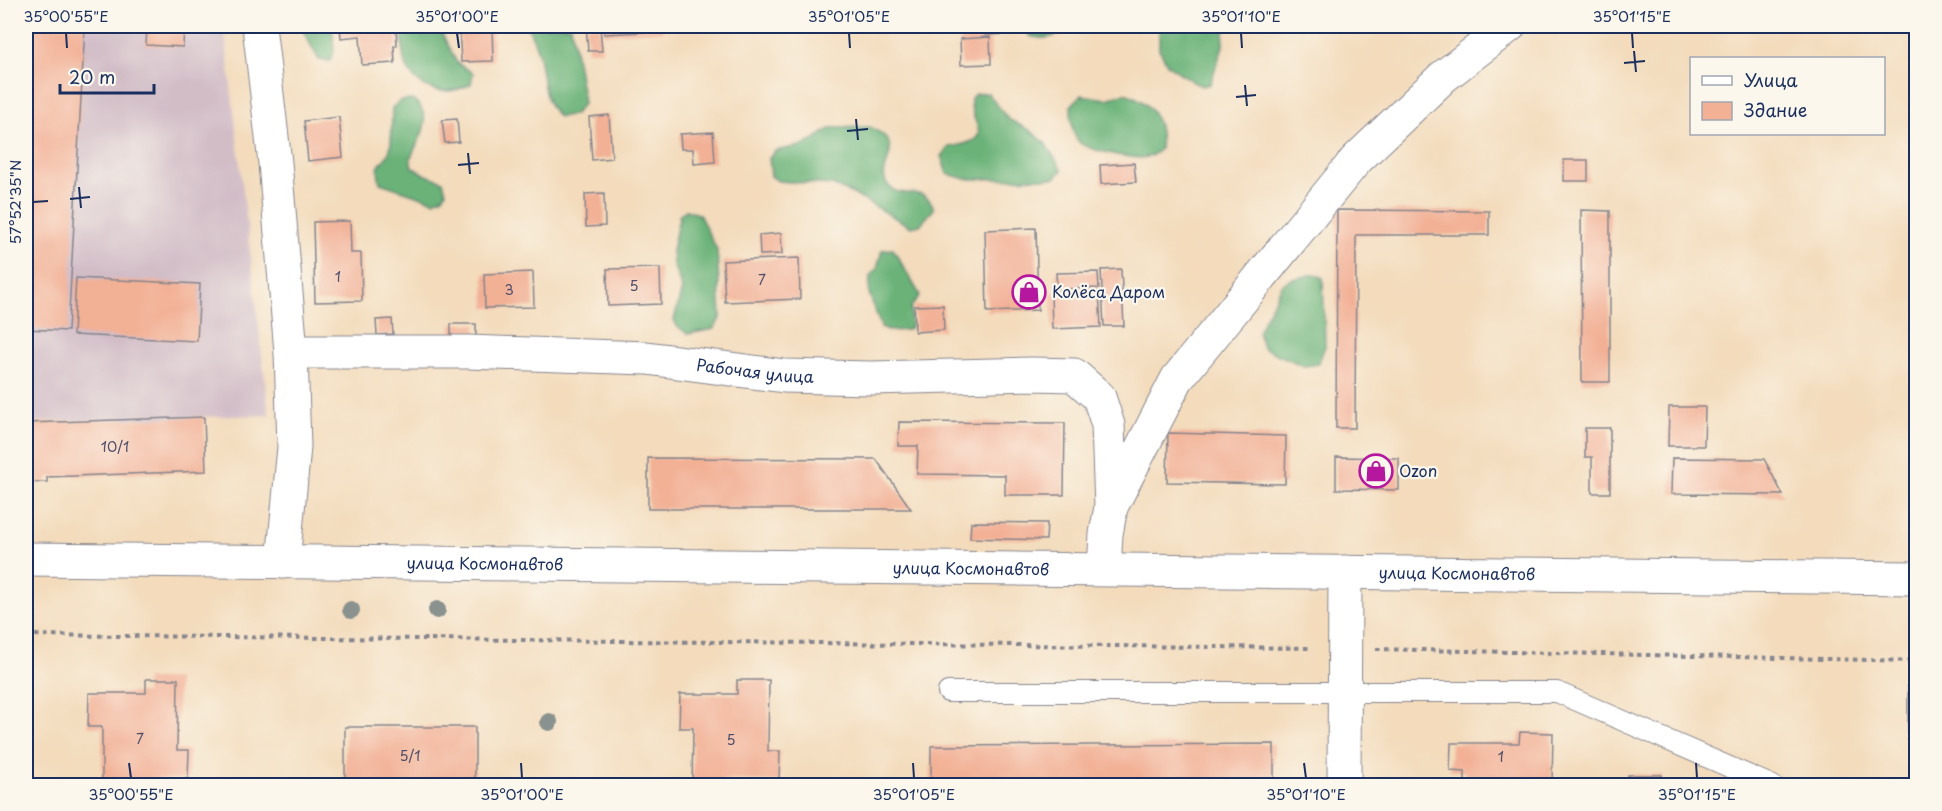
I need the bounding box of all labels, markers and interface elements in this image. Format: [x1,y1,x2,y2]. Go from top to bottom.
text: 35°00'55"E [23,4,109,27]
text: 35°01'00"E [415,4,499,27]
text: 35°01'05"E [808,4,890,27]
text: 35°01'10"E [1201,4,1281,27]
text: 35°01'15"E [1593,4,1671,27]
scale bar [60,57,154,95]
legend [1690,57,1885,135]
text: 20 m [69,63,115,90]
text: Улица [1744,66,1798,93]
text: Здание [1744,96,1807,123]
text: 57°52'35"N [3,160,26,244]
house number: 1 [335,266,341,287]
house number: 7 [758,269,766,290]
shop icon: Колёса Даром [1011,274,1047,310]
house number: 5 [629,275,639,296]
house number: 3 [504,279,514,300]
place label: Колёса Даром [1052,279,1165,303]
street label: Рабочая улица [695,352,814,388]
house number: 10/1 [101,436,129,457]
shop icon: Ozon [1358,453,1394,489]
place label: Ozon [1399,458,1437,482]
street label: улица Космонавтов [407,550,563,575]
street label: улица Космонавтов [893,555,1049,580]
street label: улица Космонавтов [1379,560,1535,585]
house number: 7 [136,728,144,749]
house number: 5 [726,729,736,750]
house number: 5/1 [399,745,421,766]
house number: 1 [1498,746,1504,767]
text: 35°00'55"E [88,782,174,805]
text: 35°01'00"E [480,782,564,805]
text: 35°01'05"E [873,782,955,805]
text: 35°01'10"E [1266,782,1346,805]
text: 35°01'15"E [1658,782,1736,805]

